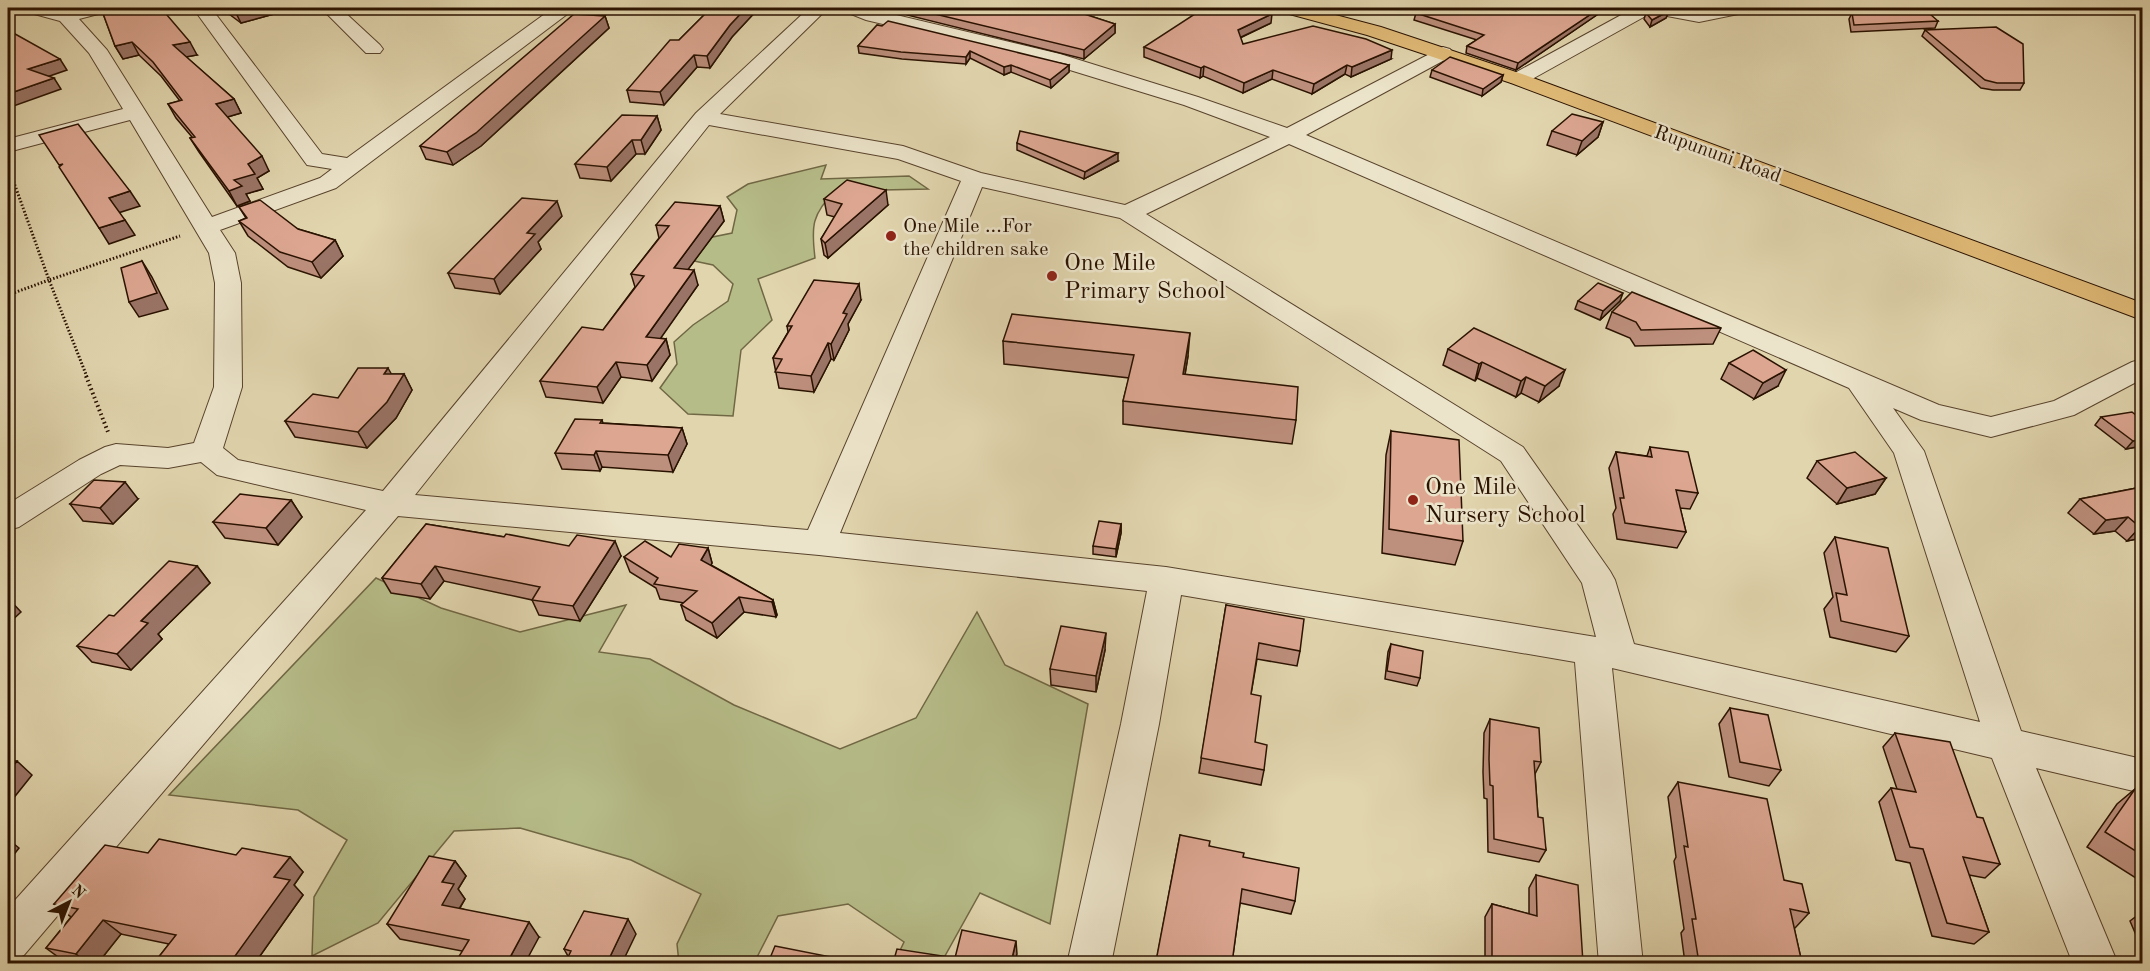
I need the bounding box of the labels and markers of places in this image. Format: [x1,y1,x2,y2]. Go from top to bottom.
place label: One Mile ...For the children sake [903,217,1048,260]
marker: One Mile ...For the children sake [884,229,898,243]
place label: One Mile Primary School [1064,252,1226,304]
marker: One Mile Primary School [1045,269,1059,283]
place label: One Mile Nursery School [1425,476,1586,528]
marker: One Mile Nursery School [1406,493,1420,507]

